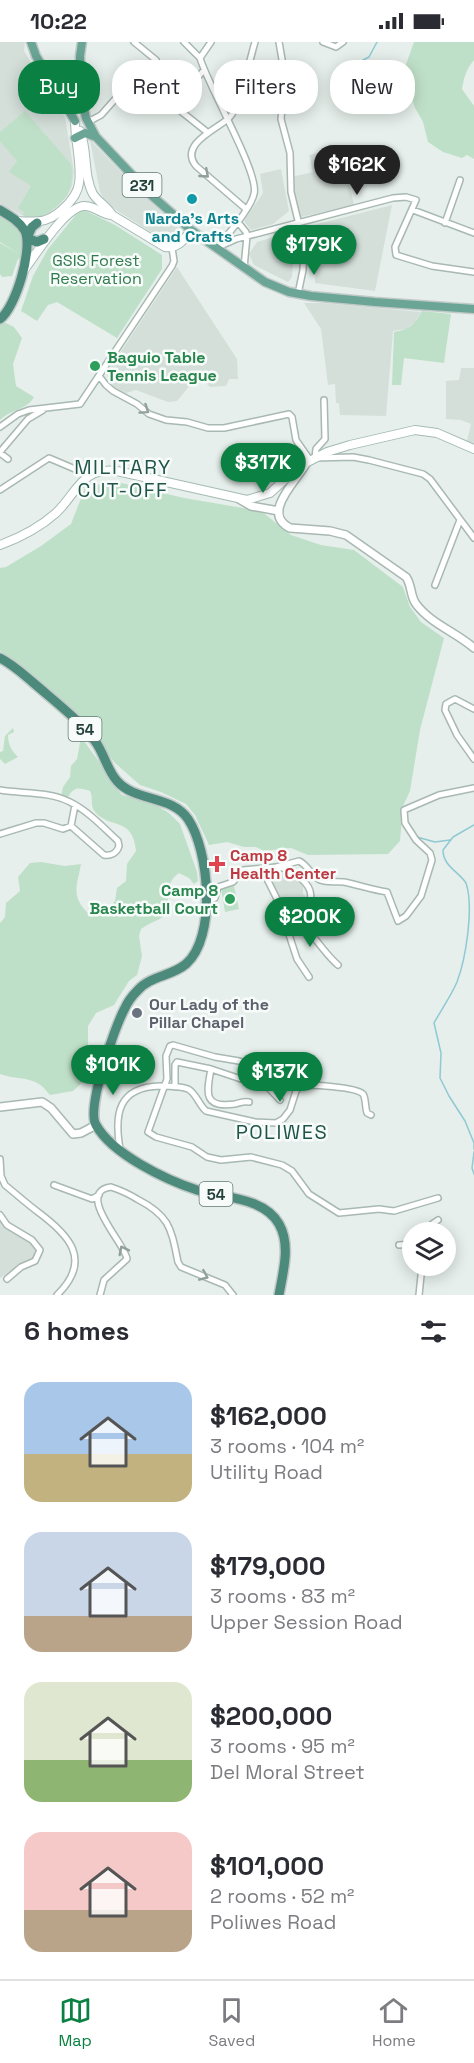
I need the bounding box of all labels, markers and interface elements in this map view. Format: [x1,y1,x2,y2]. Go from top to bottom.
text: 10:22 [30,7,87,35]
chip: Buy [18,60,100,114]
chip: Rent [112,60,202,114]
chip: Filters [214,60,318,114]
chip: New [330,60,415,114]
pin: $162K [315,145,399,196]
text: $162K [328,151,386,177]
one-way arrow [198,167,209,178]
road number: 231 [122,173,162,197]
marker: Narda's Arts and Crafts [185,192,199,206]
place label: Narda's Arts and Crafts [145,208,239,247]
pin: $179K [272,225,356,276]
text: $179K [285,231,343,257]
park label: GSIS Forest Reservation [50,250,142,289]
place label: Baguio Table Tennis League [107,347,217,386]
marker: Baguio Table Tennis League [88,359,102,373]
one-way arrow [139,403,150,414]
pin: $317K [221,443,305,494]
text: $317K [235,449,291,475]
district label: MILITARY CUT-OFF [74,454,172,503]
road number: 54 [68,717,101,741]
place label: Camp 8 Health Center [230,845,336,884]
marker: Camp 8 Health Center [208,855,226,873]
place label: Camp 8 Basketball Court [89,880,218,919]
marker: Camp 8 Basketball Court [223,892,237,906]
pin: $200K [268,897,352,948]
text: $200K [279,903,341,929]
place label: Our Lady of the Pillar Chapel [149,994,269,1033]
marker: Our Lady of the Pillar Chapel [130,1006,144,1020]
pin: $101K [71,1045,155,1096]
text: $101K [85,1051,141,1077]
pin: $137K [238,1052,322,1103]
text: $137K [252,1058,308,1084]
district label: POLIWES [236,1119,328,1145]
road number: 54 [200,1182,232,1206]
map controls [402,1222,456,1276]
button: layers [402,1222,456,1276]
one-way arrow [118,1245,130,1256]
one-way arrow [198,1269,209,1281]
text: 6 homes [24,1314,129,1348]
icon: filters [417,1315,450,1348]
text: $162,000 [210,1399,327,1433]
icon: home [72,1406,144,1478]
text: 3 rooms · 104 m² [210,1433,364,1459]
text: Utility Road [210,1459,323,1485]
text: $179,000 [210,1549,326,1583]
icon: home [72,1556,144,1628]
text: 3 rooms · 83 m² [210,1583,355,1609]
text: Upper Session Road [210,1609,403,1635]
text: $200,000 [210,1699,332,1733]
icon: home [72,1706,144,1778]
text: 3 rooms · 95 m² [210,1733,355,1759]
text: Del Moral Street [210,1759,365,1785]
text: $101,000 [210,1849,324,1883]
icon: home [72,1856,144,1928]
text: 2 rooms · 52 m² [210,1883,354,1909]
text: Poliwes Road [210,1909,336,1935]
tab: Map [58,1994,92,2051]
tab: Saved [209,1994,255,2051]
tab: Home [372,1994,416,2051]

